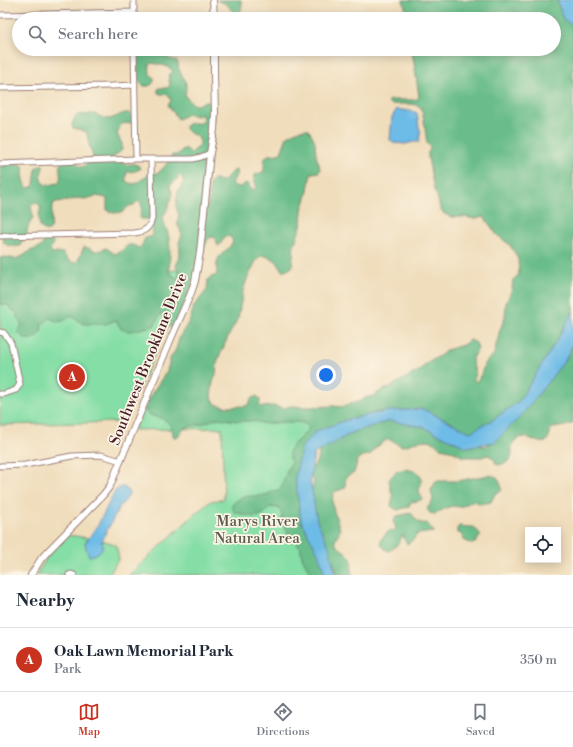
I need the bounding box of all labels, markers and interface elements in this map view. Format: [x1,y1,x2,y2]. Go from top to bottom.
search box [12,12,561,56]
icon: search [26,23,48,45]
text: Search here [58,25,138,44]
street label: Southwest Brooklane Drive [105,270,192,448]
pin: A [59,362,85,392]
your location [316,365,336,385]
park label: Marys River Natural Area [214,512,300,548]
map controls [525,527,561,563]
button: locate [525,527,561,563]
text: Nearby [16,590,75,612]
text: Oak Lawn Memorial Park [54,642,233,661]
text: A [24,652,34,668]
text: 350 m [520,652,557,668]
text: Park [54,661,81,677]
tab: Map [78,701,100,739]
tab: Directions [257,701,310,739]
tab: Saved [466,701,495,739]

